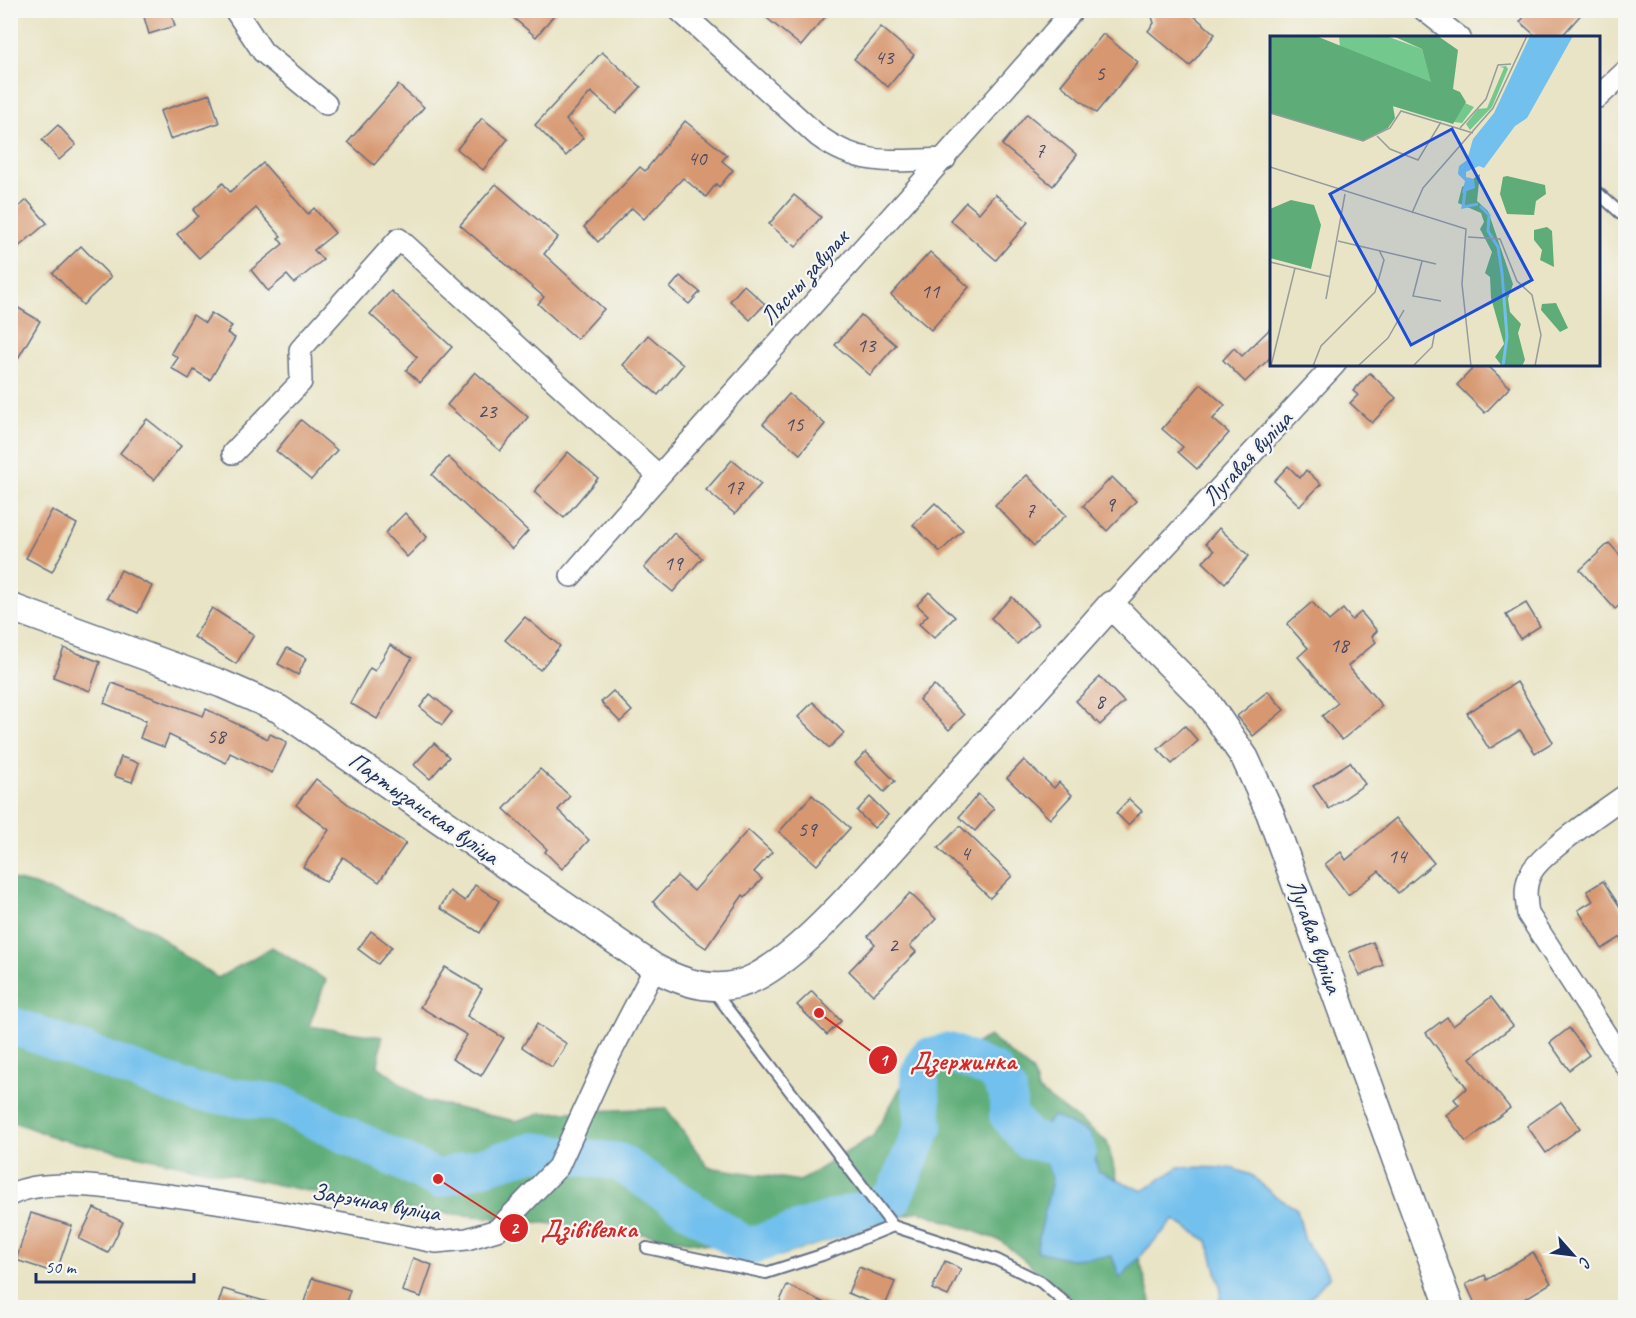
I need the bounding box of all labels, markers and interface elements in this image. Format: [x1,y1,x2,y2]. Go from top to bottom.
inset map [1270,36,1600,366]
house number: 43 [875,44,895,70]
house number: 5 [1095,60,1106,86]
house number: 7 [1035,137,1046,163]
house number: 40 [688,145,708,171]
street label: Лясны завулак [753,221,857,332]
house number: 11 [921,278,941,304]
house number: 13 [857,332,877,358]
house number: 23 [478,398,498,424]
street label: Лугавая вуліца [1195,403,1300,512]
house number: 15 [785,411,805,437]
house number: 17 [725,474,745,500]
house number: 9 [1105,491,1116,517]
house number: 7 [1025,497,1036,523]
house number: 19 [664,550,684,576]
house number: 18 [1330,632,1351,658]
house number: 8 [1095,688,1107,714]
house number: 58 [207,723,228,749]
street label: Партызанская вуліца [342,745,506,873]
house number: 59 [798,816,818,842]
house number: 4 [960,840,972,866]
house number: 14 [1388,843,1409,869]
street label: Лугавая вуліца [1281,875,1350,999]
house number: 2 [888,932,899,958]
callout: Дзержинка [868,1038,1028,1082]
text: Дзержинка [910,1044,1019,1077]
text: 1 [879,1049,889,1071]
street label: Зарэчная вуліца [309,1176,444,1228]
callout: Дзівівелка [499,1206,649,1250]
text: Дзівівелка [541,1212,639,1245]
text: 2 [510,1217,520,1239]
north arrow [1543,1225,1603,1285]
scale bar [36,1246,194,1284]
text: С [1574,1253,1596,1272]
text: 50 m [45,1256,78,1278]

